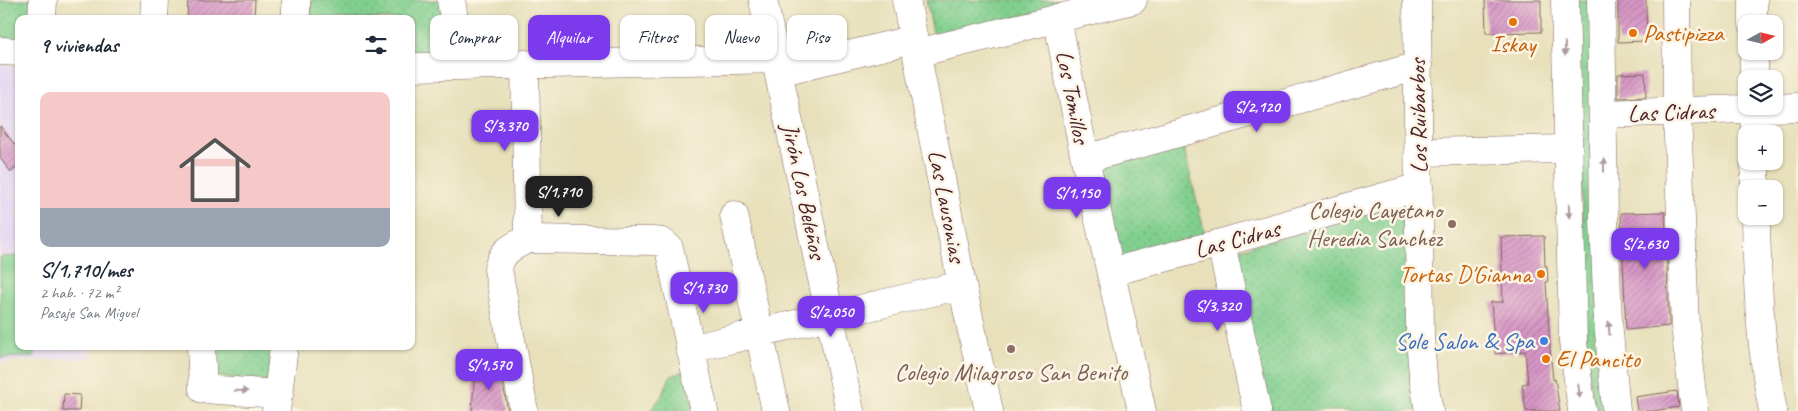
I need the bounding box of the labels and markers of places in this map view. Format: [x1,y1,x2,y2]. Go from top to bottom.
marker: Iskay [1507,16,1519,28]
place label: Pastipizza [1643,18,1725,48]
marker: Pastipizza [1627,27,1639,39]
place label: Iskay [1491,29,1537,59]
pin: S/2,120 [1211,90,1303,133]
pin: S/3,370 [459,110,551,152]
pin: S/1,710 [513,176,605,218]
pin: S/1,150 [1031,176,1123,219]
place label: Colegio Cayetano Heredia Sanchez [1307,195,1445,253]
marker: Colegio Cayetano Heredia Sanchez [1446,218,1458,230]
pin: S/2,630 [1599,228,1691,270]
place label: Tortas D'Gianna [1399,259,1533,289]
marker: Tortas D'Gianna [1535,268,1547,280]
pin: S/1,730 [658,272,750,314]
pin: S/3,320 [1172,290,1264,332]
pin: S/2,050 [785,296,877,338]
place label: Sole Salon & Spa [1395,326,1535,356]
marker: Sole Salon & Spa [1538,335,1550,347]
marker: Colegio Milagroso San Benito [1005,343,1017,355]
place label: El Pancito [1556,344,1641,374]
pin: S/1,570 [443,348,535,391]
marker: El Pancito [1540,353,1552,365]
place label: Colegio Milagroso San Benito [895,357,1129,387]

